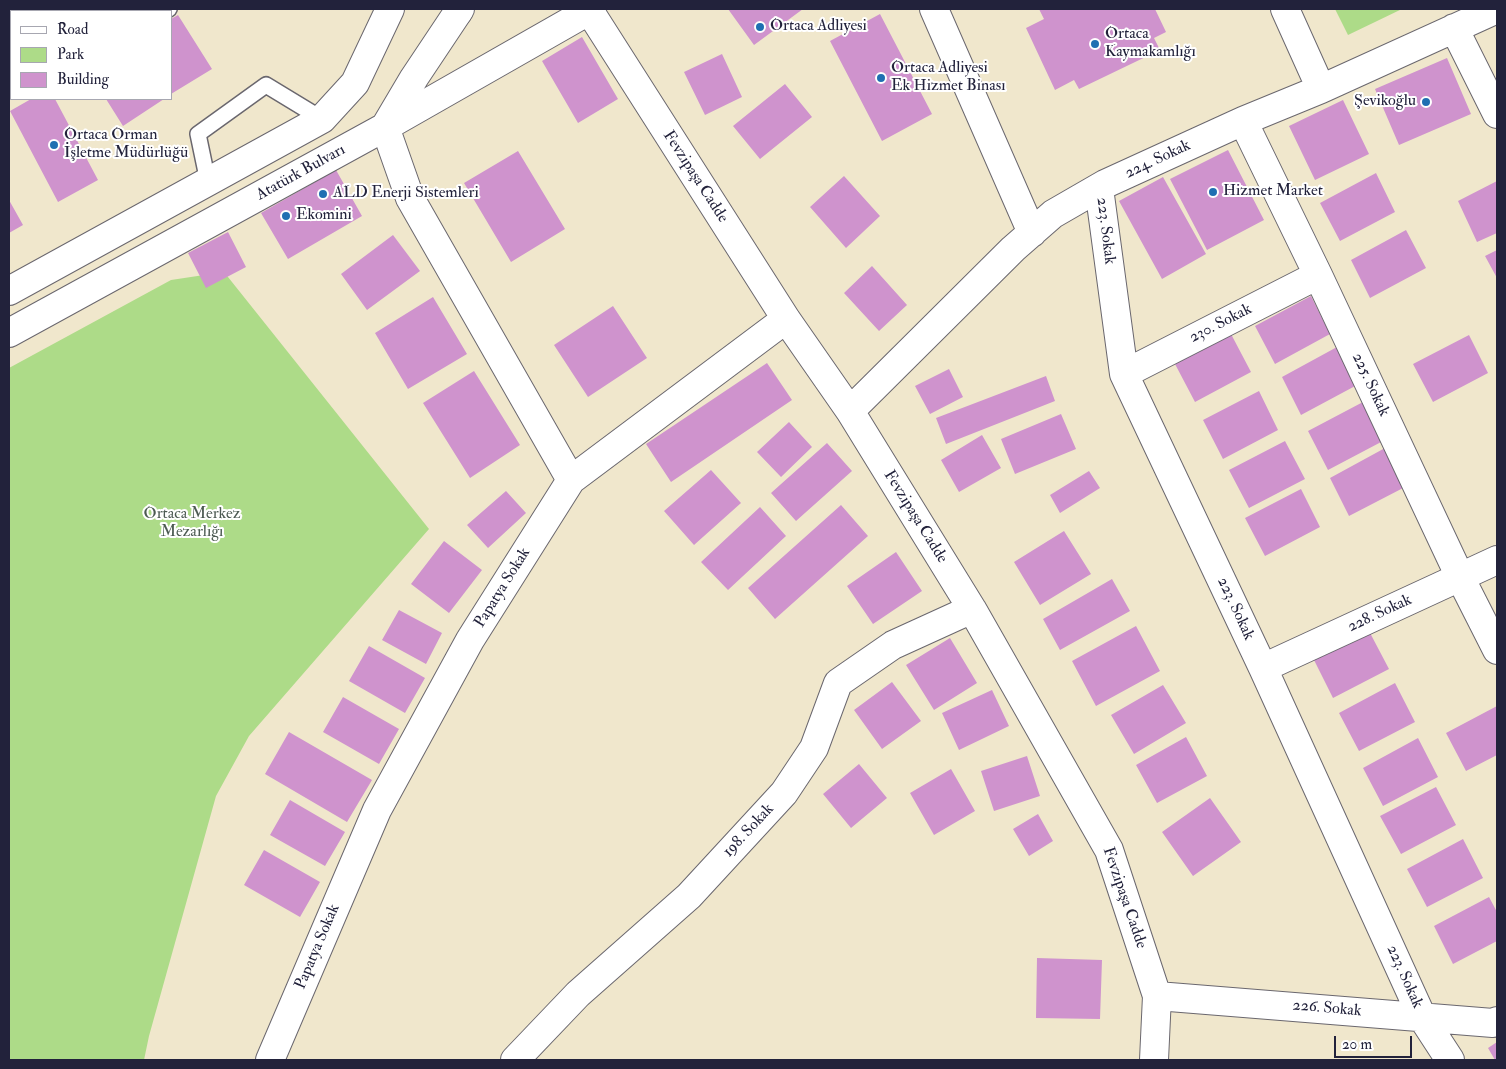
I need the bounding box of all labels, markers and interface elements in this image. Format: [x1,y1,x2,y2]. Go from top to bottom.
legend [10,10,172,100]
place label: Ortaca Adliyesi [770,17,867,37]
text: Road [57,20,88,39]
marker: Ortaca Adliyesi [754,21,766,33]
place label: Ortaca Kaymakamlığı [1105,25,1196,63]
marker: Ortaca Kaymakamlığı [1089,38,1101,50]
text: Park [57,45,84,64]
place label: Ortaca Adliyesi Ek Hizmet Binası [891,59,1006,97]
text: Building [57,70,109,89]
marker: Ortaca Adliyesi Ek Hizmet Binası [875,72,887,84]
place label: Şevikoğlu [1354,92,1416,112]
marker: Şevikoğlu [1420,96,1432,108]
place label: Ortaca Orman İşletme Müdürlüğü [64,126,188,164]
street label: Fevzipaşa Cadde [658,127,732,227]
street label: 224. Sokak [1122,137,1194,183]
marker: Ortaca Orman İşletme Müdürlüğü [48,139,60,151]
street label: Atatürk Bulvarı [253,141,349,205]
place label: Hizmet Market [1223,182,1323,202]
place label: ALD Enerji Sistemleri [333,184,479,204]
marker: Hizmet Market [1207,186,1219,198]
marker: ALD Enerji Sistemleri [317,188,329,200]
street label: 223. Sokak [1091,197,1119,265]
place label: Ekomini [296,206,352,226]
marker: Ekomini [280,210,292,222]
street label: 230. Sokak [1187,300,1255,348]
street label: 225. Sokak [1347,350,1393,420]
street label: Fevzipaşa Cadde [879,467,951,567]
park label: Ortaca Merkez Mezarlığı [144,505,240,543]
street label: Papatya Sokak [471,544,535,632]
street label: 223. Sokak [1212,575,1258,643]
street label: 228. Sokak [1345,591,1415,637]
street label: 198. Sokak [719,800,779,862]
street label: Fevzipaşa Cadde [1098,845,1150,951]
street label: Papatya Sokak [291,902,345,992]
street label: 223. Sokak [1382,942,1426,1012]
street label: 226. Sokak [1292,996,1362,1022]
scale bar [1336,1026,1414,1058]
text: 20 m [1342,1035,1372,1054]

